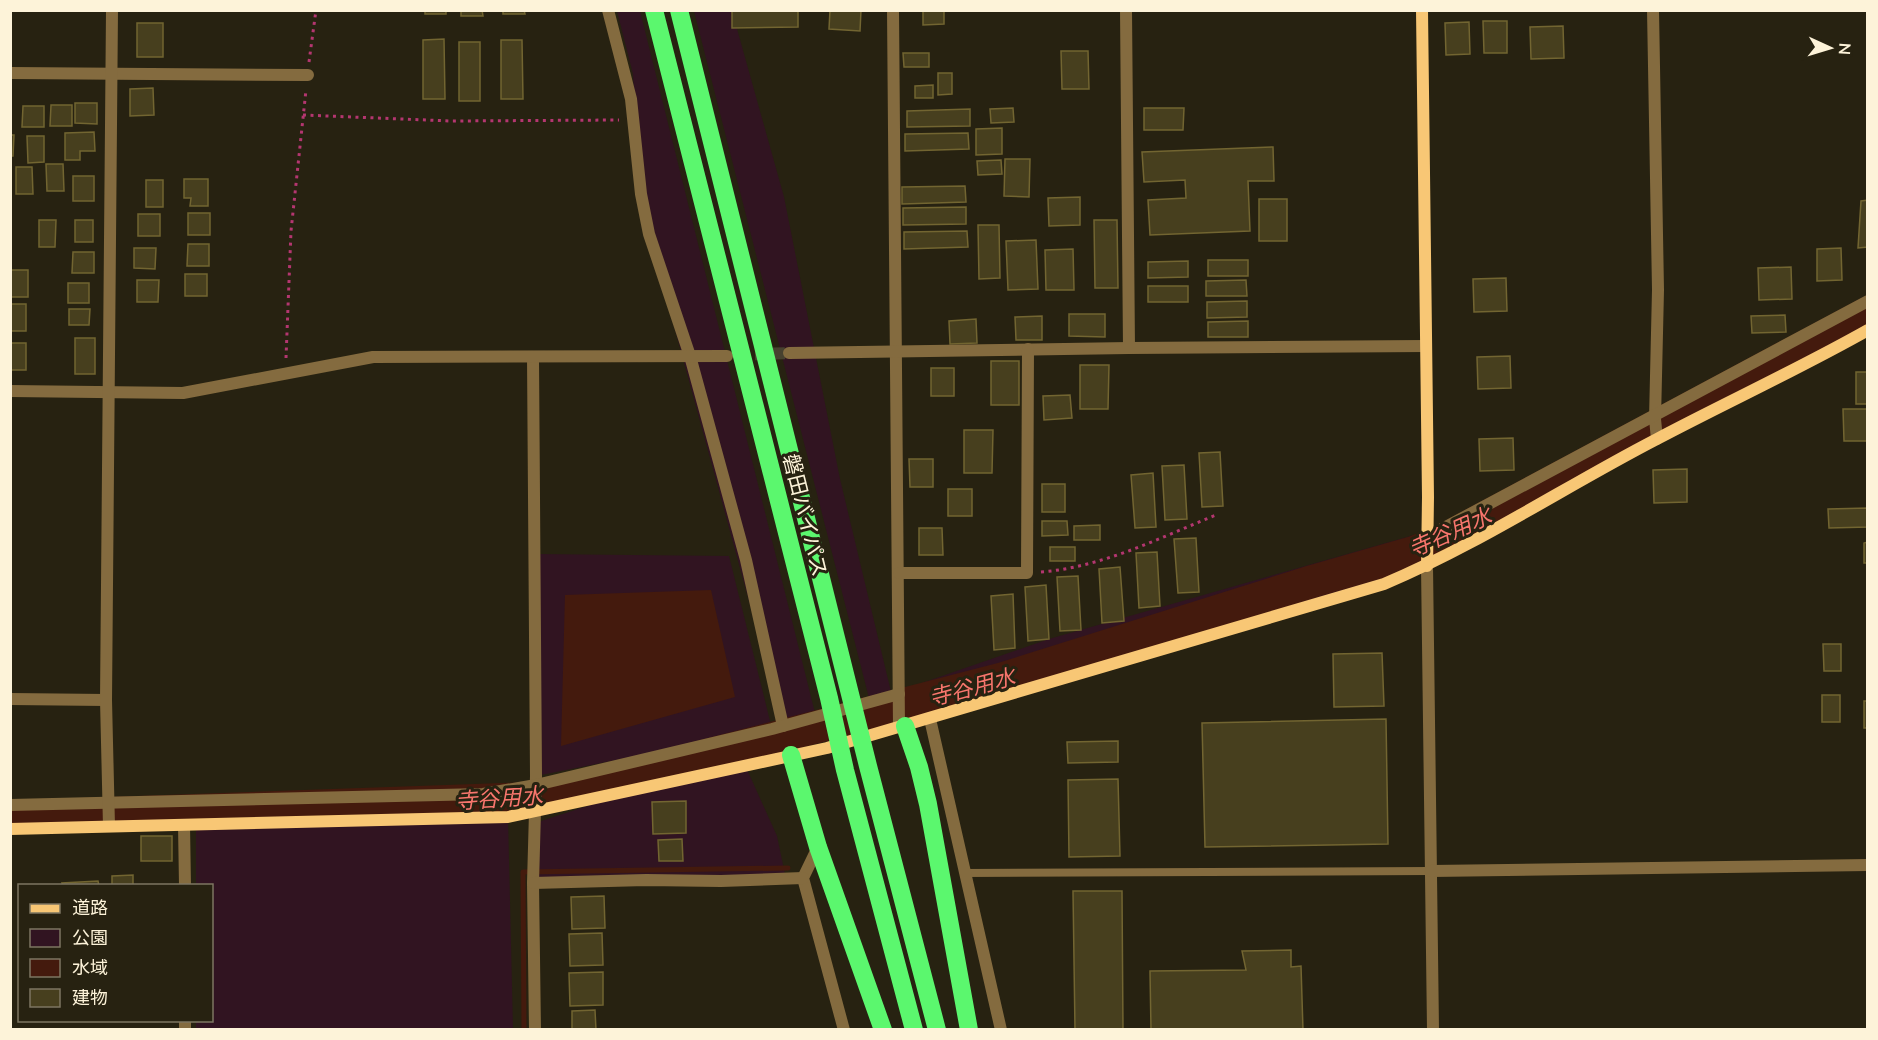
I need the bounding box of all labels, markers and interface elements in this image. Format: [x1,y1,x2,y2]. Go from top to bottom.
north arrow [1800,18,1860,78]
text: N [1835,42,1855,56]
street label: 磐田バイパス [778,451,834,579]
water label: 寺谷用水 [1404,501,1498,563]
water label: 寺谷用水 [926,662,1020,712]
water label: 寺谷用水 [454,781,546,815]
legend [18,884,213,1022]
text: 道路 [72,896,108,919]
text: 公園 [72,926,108,949]
text: 水域 [72,956,108,979]
text: 建物 [72,986,108,1009]

